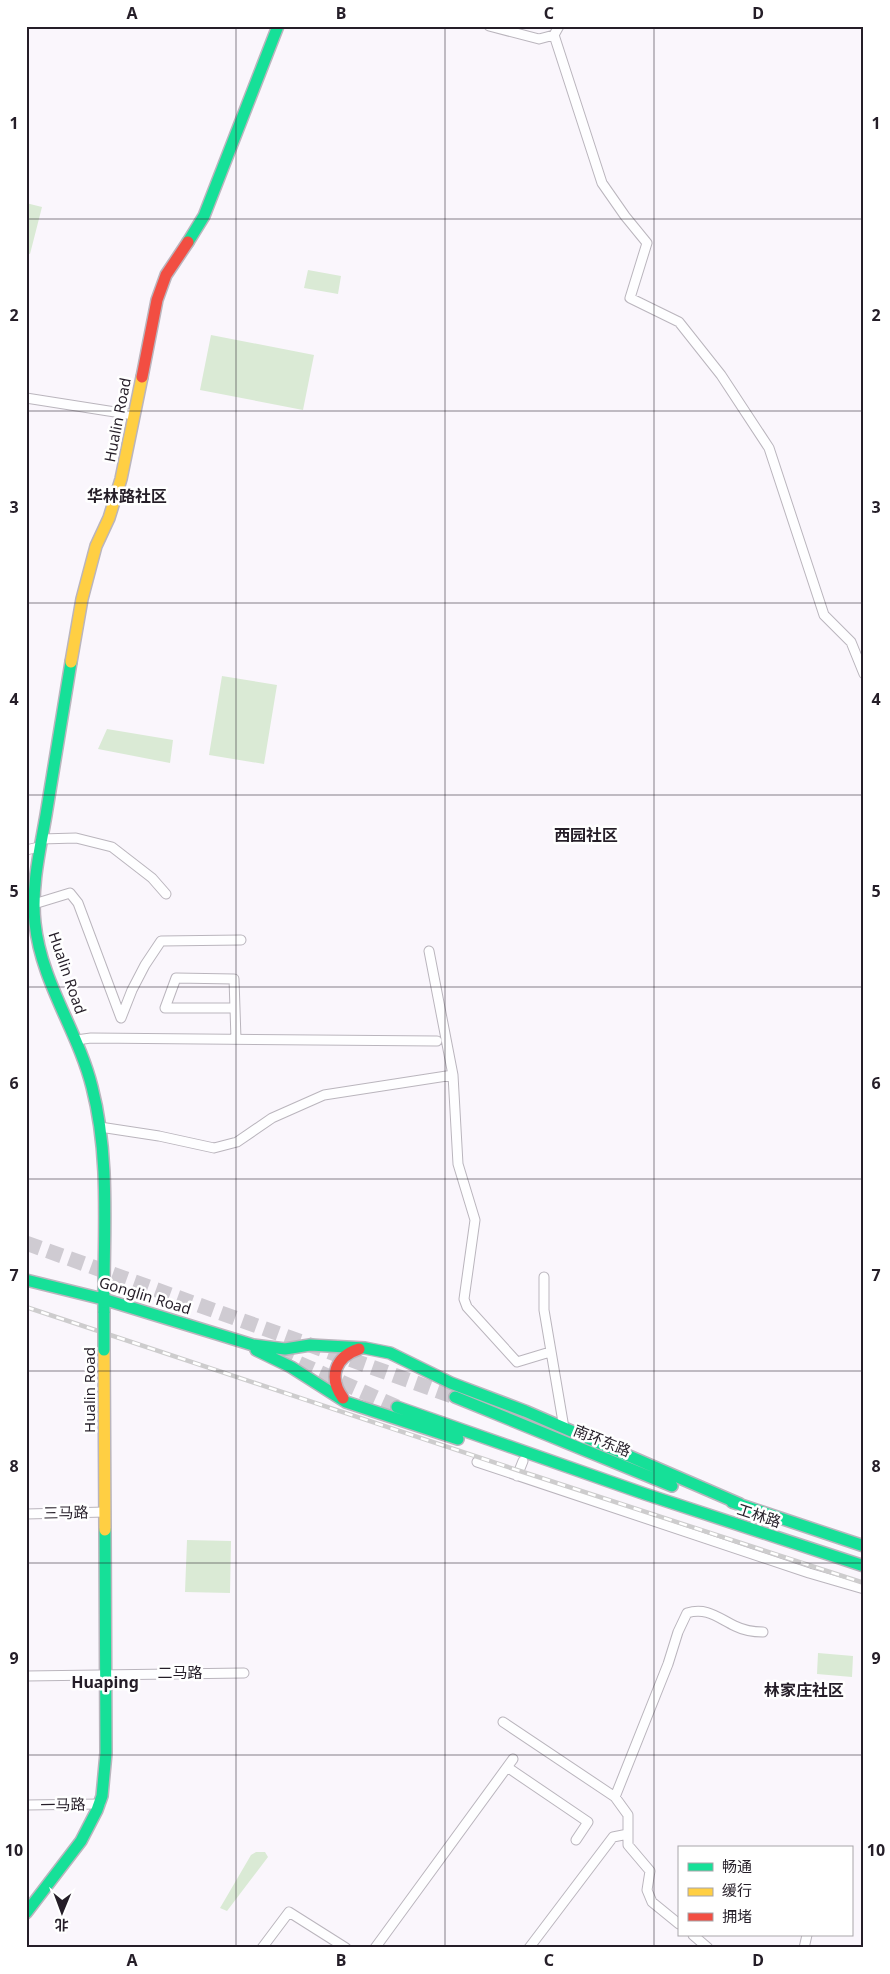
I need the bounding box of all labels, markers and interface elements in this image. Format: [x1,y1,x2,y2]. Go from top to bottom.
text: A [126,2,138,24]
text: B [336,2,346,24]
text: C [544,2,554,24]
text: D [752,2,764,24]
text: 1 [9,112,19,134]
text: 1 [871,112,881,134]
text: 2 [9,304,19,326]
text: 2 [871,304,881,326]
street label: Hualin Road [99,376,135,464]
district label: 华林路社区 [87,485,167,507]
text: 3 [9,496,19,518]
text: 3 [871,496,881,518]
text: 4 [9,688,19,710]
text: 4 [871,688,881,710]
district label: 西园社区 [554,824,618,846]
text: 5 [9,880,19,902]
text: 5 [871,880,881,902]
street label: Hualin Road [45,929,91,1016]
text: 6 [9,1072,19,1094]
text: 6 [871,1072,881,1094]
text: 7 [9,1264,19,1286]
text: 7 [871,1264,881,1286]
street label: Gonglin Road [97,1272,194,1319]
street label: Hualin Road [79,1347,99,1433]
street label: 南环东路 [571,1420,634,1461]
text: 8 [9,1455,19,1477]
text: 8 [871,1455,881,1477]
street label: 工林路 [735,1499,784,1532]
street label: 三马路 [43,1502,89,1522]
text: 9 [9,1647,19,1669]
text: 9 [871,1647,881,1669]
street label: 二马路 [157,1662,203,1682]
district label: Huaping [71,1671,139,1693]
district label: 林家庄社区 [764,1679,844,1701]
street label: 一马路 [40,1794,86,1814]
text: 10 [5,1839,23,1861]
text: 10 [867,1839,885,1861]
legend [678,1846,852,1936]
text: 畅通 [722,1856,752,1876]
text: 缓行 [722,1880,752,1900]
north arrow [38,1886,88,1936]
text: 拥堵 [722,1906,752,1926]
text: 北 [55,1916,69,1935]
text: A [126,1949,138,1971]
text: B [336,1949,346,1971]
text: C [544,1949,554,1971]
text: D [752,1949,764,1971]

